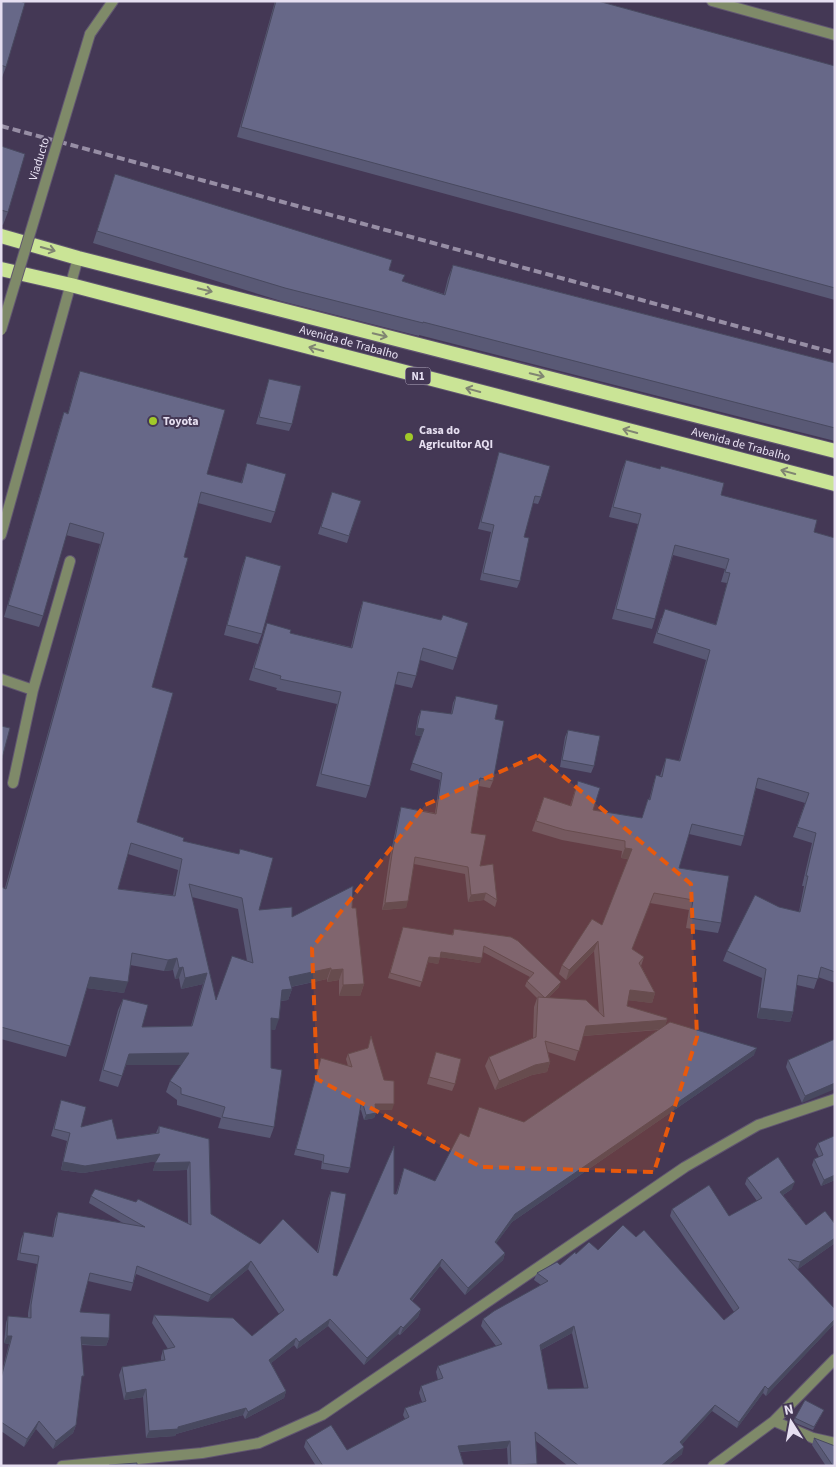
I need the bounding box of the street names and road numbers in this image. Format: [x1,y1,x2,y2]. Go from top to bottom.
street label: Viaducto [25,136,54,183]
street label: Avenida de Trabalho [297,321,400,364]
road number: N1 [406,368,430,384]
street label: Avenida de Trabalho [689,423,792,466]

